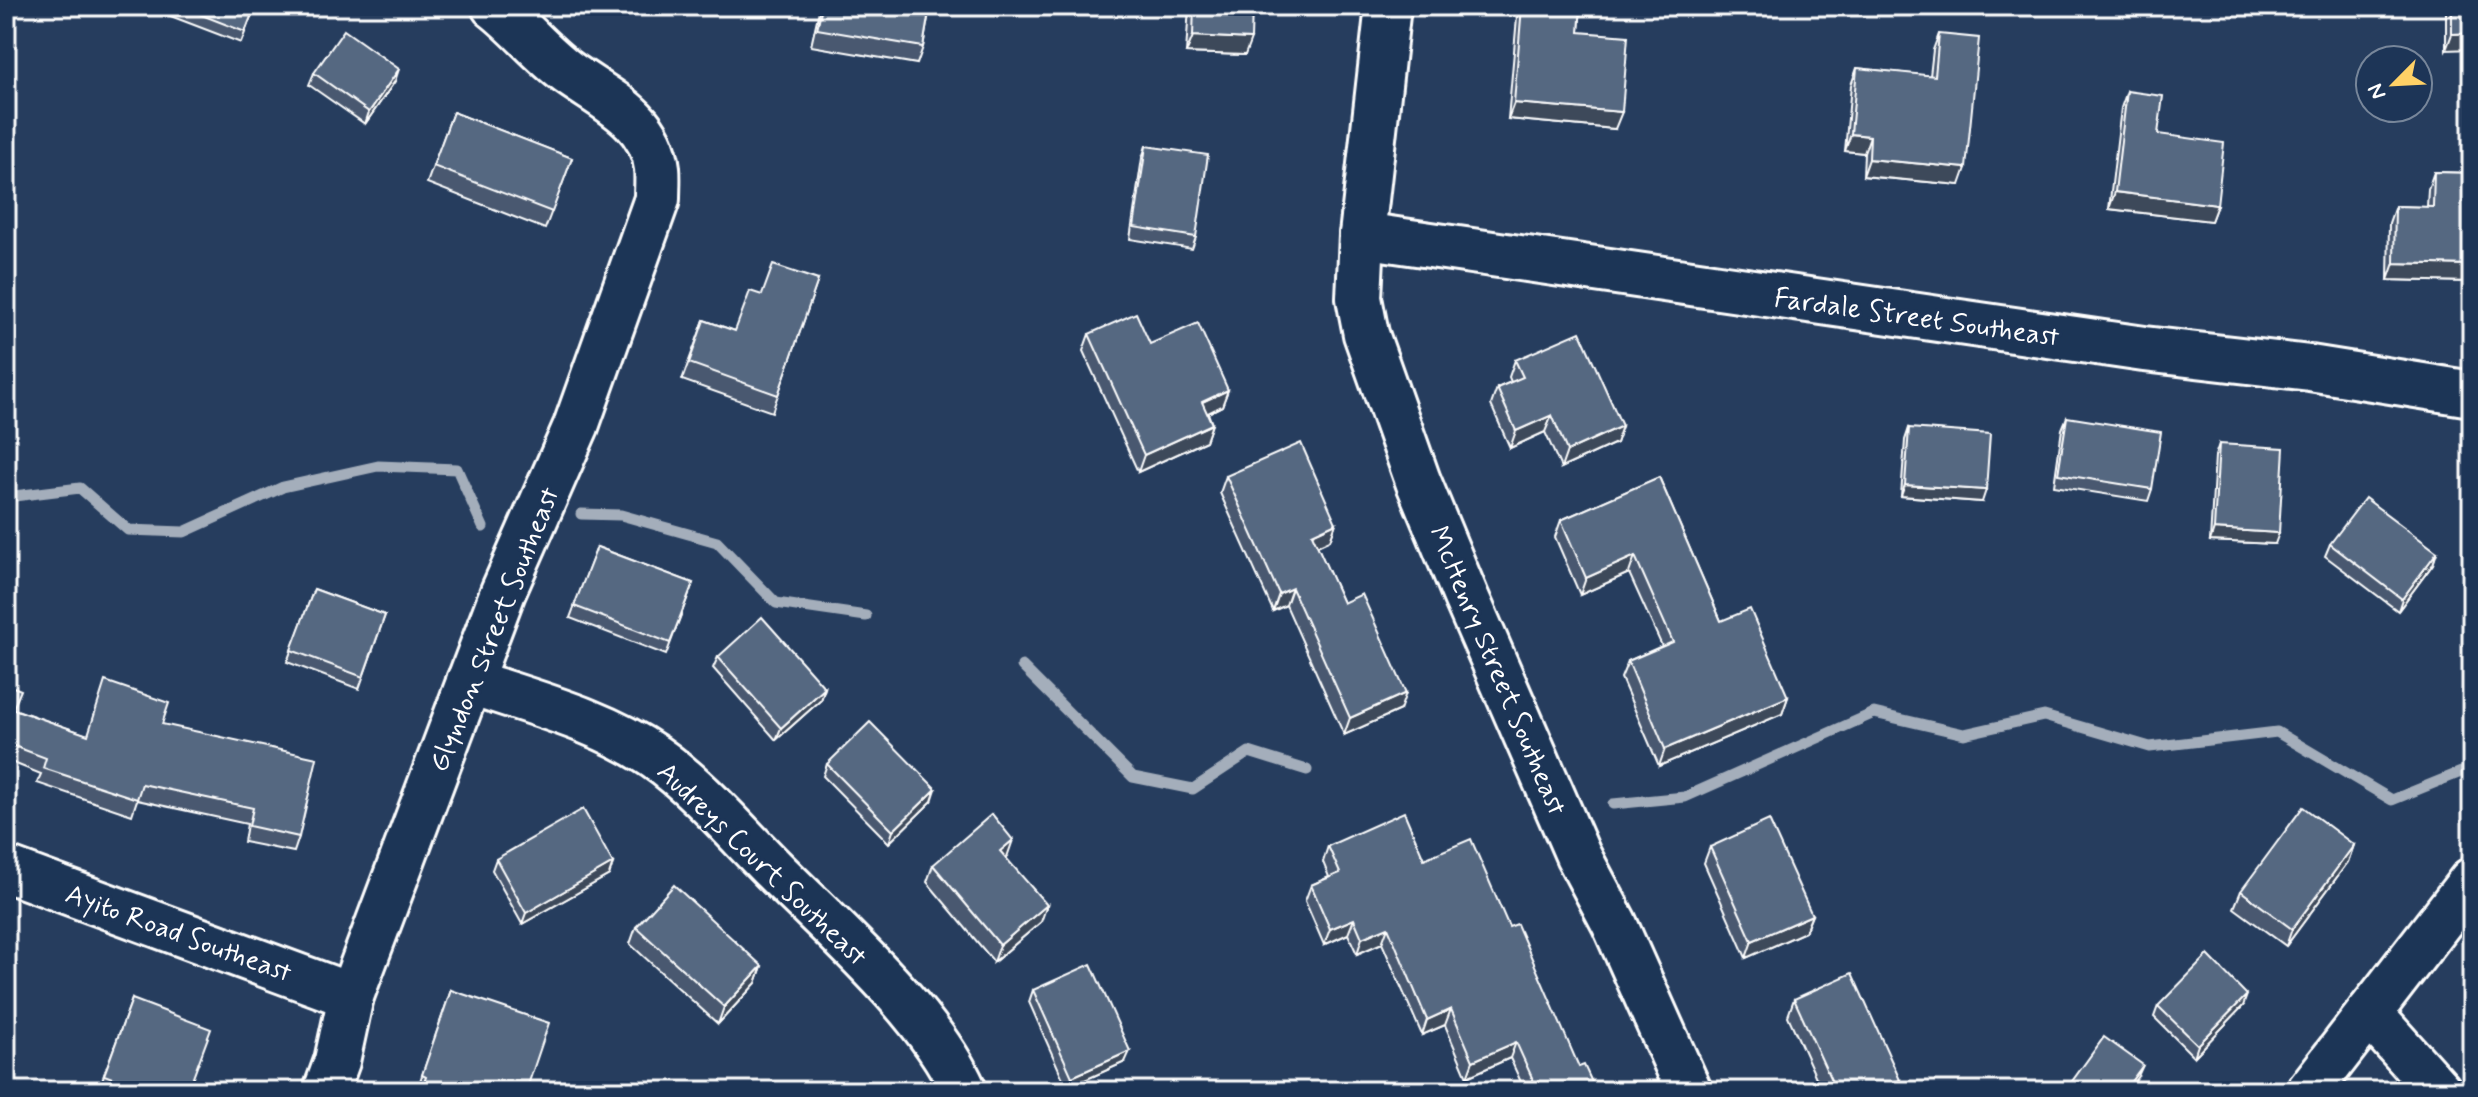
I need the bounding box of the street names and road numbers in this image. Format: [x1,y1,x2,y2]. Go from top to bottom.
street label: Fardale Street Southeast [1772,280,2062,357]
street label: Glyndon Street Southeast [421,482,570,778]
street label: McHenry Street Southeast [1419,521,1575,822]
street label: Audreys Court Southeast [648,755,875,975]
street label: Ayito Road Southeast [60,876,297,993]

